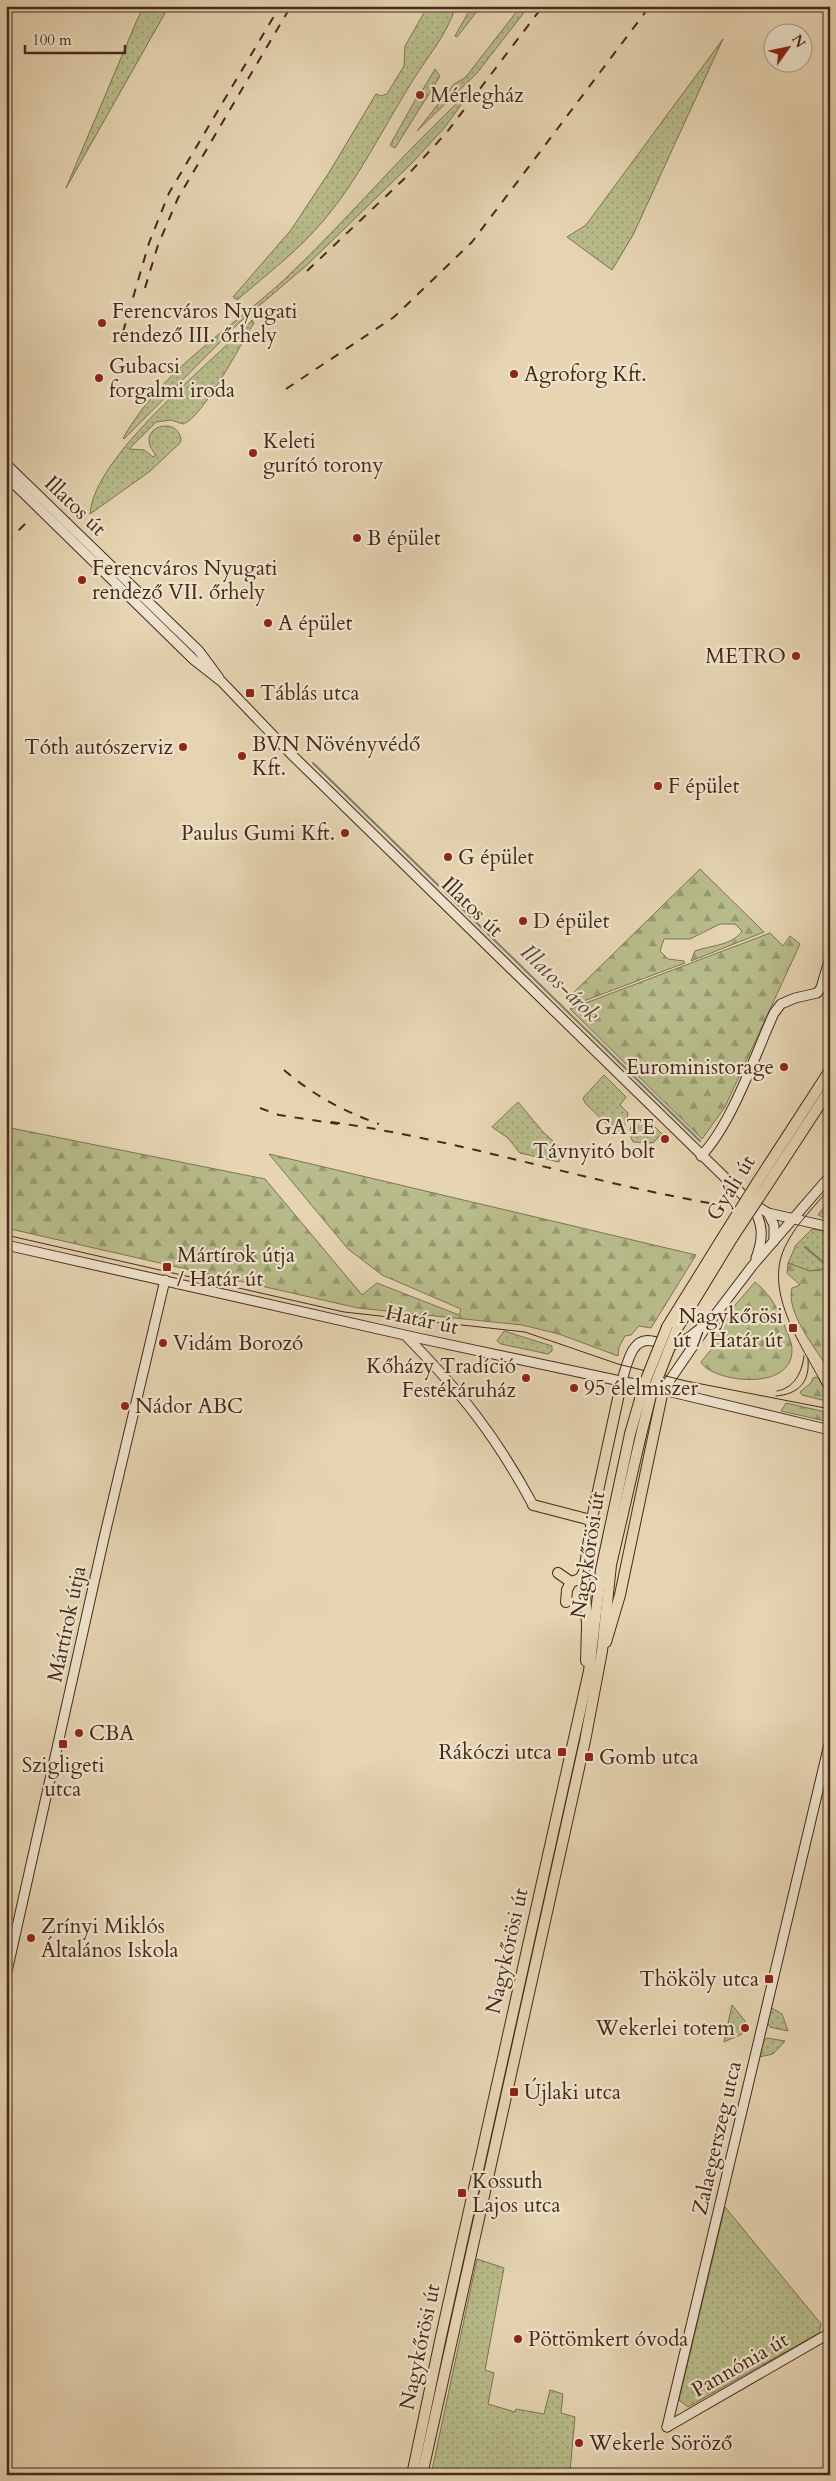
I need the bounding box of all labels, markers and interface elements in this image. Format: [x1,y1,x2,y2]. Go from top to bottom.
scale bar [25,22,125,54]
north arrow [764,22,814,72]
text: 100 m [32,30,72,50]
text: N [787,31,810,51]
place label: Mérlegház [430,81,524,110]
marker: Mérlegház [414,89,426,101]
place label: Ferencváros Nyugati rendező III. őrhely [112,297,298,350]
marker: Ferencváros Nyugati rendező III. őrhely [96,317,108,329]
place label: Gubacsi forgalmi iroda [109,352,235,405]
place label: Agroforg Kft. [524,360,647,389]
marker: Agroforg Kft. [508,368,520,380]
marker: Gubacsi forgalmi iroda [93,372,105,384]
place label: Keleti gurító torony [263,427,384,480]
marker: Keleti gurító torony [247,447,259,459]
street label: Illatos út [38,469,113,543]
place label: B épület [367,524,441,553]
marker: B épület [351,532,363,544]
place label: Ferencváros Nyugati rendező VII. őrhely [92,554,278,607]
marker: Ferencváros Nyugati rendező VII. őrhely [76,574,88,586]
place label: A épület [278,609,353,638]
marker: A épület [262,617,274,629]
place label: METRO [705,642,786,671]
marker: METRO [790,650,802,662]
place label: Táblás utca [260,679,360,708]
marker: Táblás utca [244,687,256,699]
place label: BVN Növényvédő Kft. [252,730,420,783]
place label: Tóth autószerviz [24,733,174,762]
marker: Tóth autószerviz [177,741,189,753]
marker: BVN Növényvédő Kft. [236,750,248,762]
place label: F épület [668,772,740,801]
marker: F épület [652,780,664,792]
place label: Paulus Gumi Kft. [181,819,335,848]
marker: Paulus Gumi Kft. [339,827,351,839]
place label: G épület [458,843,534,872]
marker: G épület [442,851,454,863]
street label: Illatos út [435,870,510,944]
place label: D épület [533,907,610,936]
marker: D épület [517,915,529,927]
water label: Illatos-árok [514,937,606,1029]
place label: Euroministorage [626,1053,774,1082]
marker: Euroministorage [778,1061,790,1073]
place label: GATE Távnyitó bolt [533,1113,655,1166]
marker: GATE Távnyitó bolt [659,1133,671,1145]
street label: Gyáli út [700,1150,763,1226]
place label: Mártírok útja / Határ út [177,1241,295,1294]
marker: Mártírok útja / Határ út [161,1261,173,1273]
street label: Határ út [383,1298,461,1342]
place label: Nagykőrösi út / Határ út [673,1302,783,1355]
marker: Nagykőrösi út / Határ út [787,1322,799,1334]
place label: Vidám Borozó [173,1329,303,1358]
marker: Vidám Borozó [157,1337,169,1349]
place label: Kőházy Tradíció Festékáruház [366,1352,517,1405]
marker: Kőházy Tradíció Festékáruház [520,1372,532,1384]
place label: 95 élelmiszer [584,1374,699,1403]
marker: 95 élelmiszer [568,1382,580,1394]
place label: Nádor ABC [135,1392,243,1421]
marker: Nádor ABC [119,1400,131,1412]
street label: Nagykőrösi út [564,1489,612,1621]
street label: Mártírok útja [41,1563,93,1685]
place label: CBA [89,1719,134,1748]
marker: CBA [73,1727,85,1739]
marker: Szigligeti utca [57,1738,69,1750]
place label: Rákóczi utca [438,1738,552,1767]
place label: Gomb utca [599,1743,698,1772]
marker: Rákóczi utca [556,1746,568,1758]
place label: Szigligeti utca [22,1751,104,1804]
marker: Gomb utca [583,1751,595,1763]
street label: Nagykőrösi út [478,1885,536,2017]
place label: Zrínyi Miklós Általános Iskola [41,1912,179,1965]
marker: Zrínyi Miklós Általános Iskola [25,1932,37,1944]
place label: Thököly utca [639,1965,759,1994]
marker: Thököly utca [763,1973,775,1985]
place label: Wekerlei totem [594,2014,735,2043]
marker: Wekerlei totem [739,2022,751,2034]
street label: Zalaegerszeg utca [685,2058,749,2218]
place label: Újlaki utca [524,2077,621,2107]
marker: Újlaki utca [508,2086,520,2098]
place label: Kossuth Lajos utca [472,2167,561,2220]
marker: Kossuth Lajos utca [456,2187,468,2199]
street label: Nagykőrösi út [392,2281,448,2413]
place label: Pöttömkert óvoda [528,2325,688,2354]
street label: Pannónia út [686,2325,794,2404]
marker: Pöttömkert óvoda [512,2333,524,2345]
place label: Wekerle Söröző [588,2429,732,2458]
marker: Wekerle Söröző [573,2437,585,2449]

